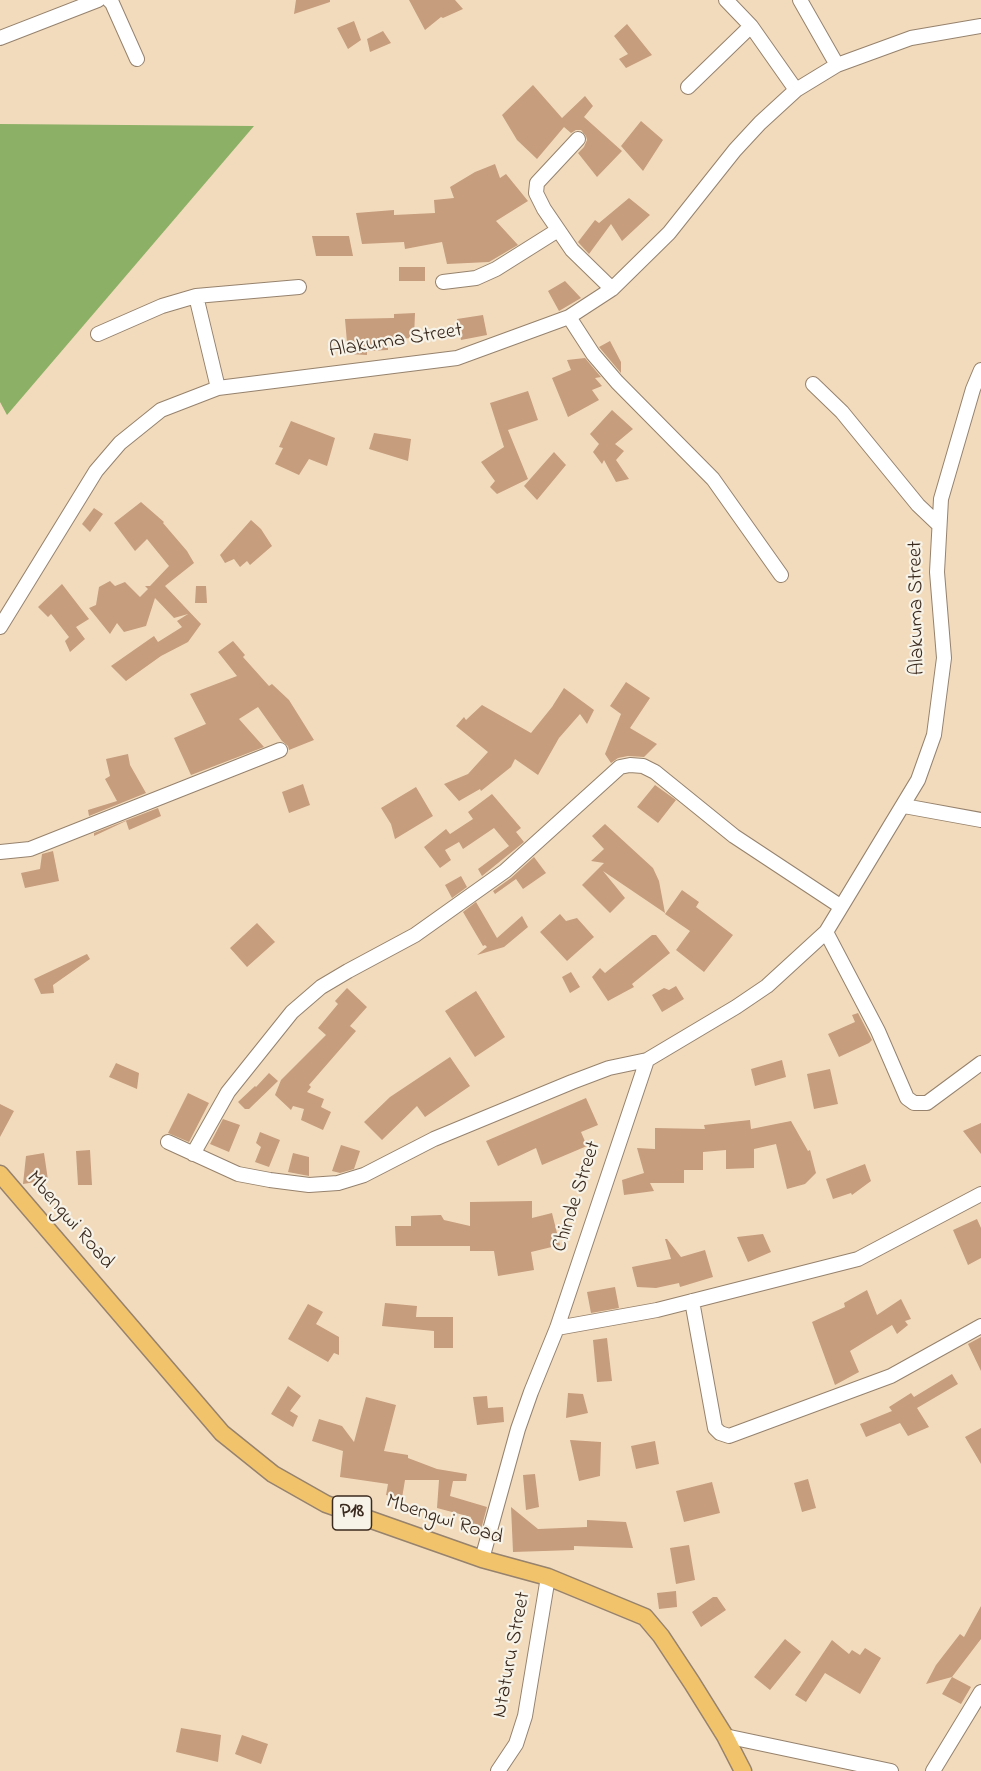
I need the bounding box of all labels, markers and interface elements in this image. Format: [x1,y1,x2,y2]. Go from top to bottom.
street label: Alakuma Street [327,319,465,365]
street label: Alakuma Street [904,540,932,676]
street label: Chinde Street [548,1138,608,1256]
street label: Mbengwi Road [20,1167,118,1275]
street label: Mbengwi Road [382,1490,506,1552]
road number: P18 [332,1496,372,1530]
street label: Ntaturu Street [488,1590,538,1720]

